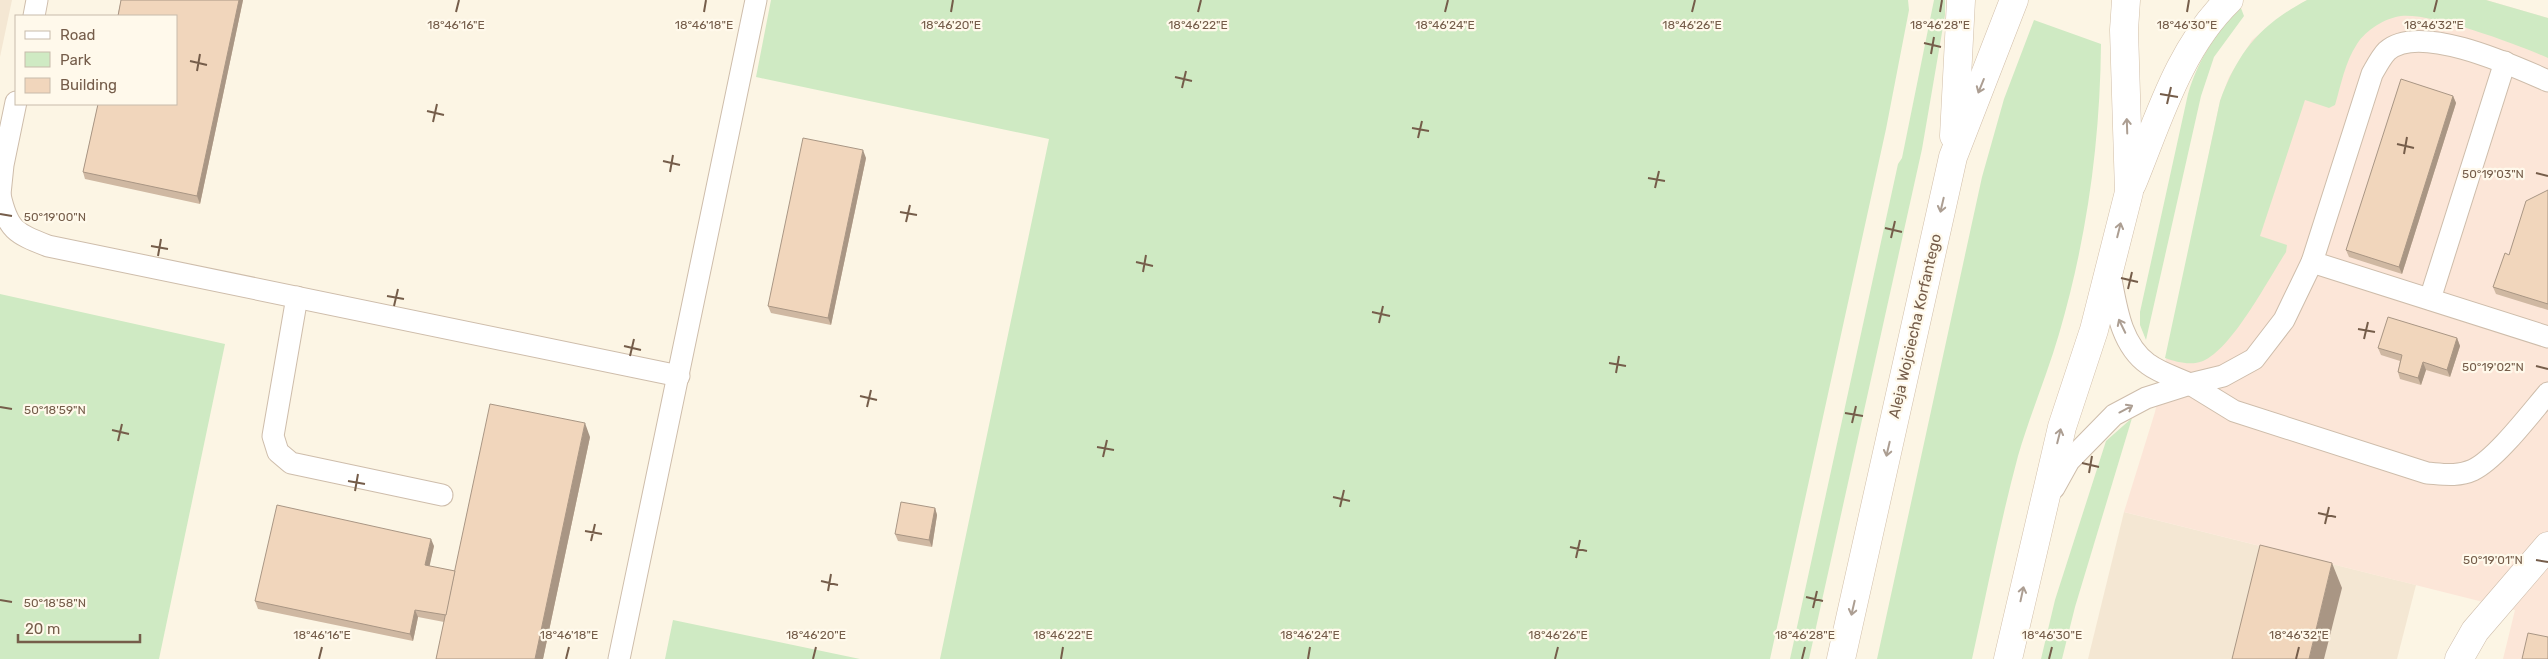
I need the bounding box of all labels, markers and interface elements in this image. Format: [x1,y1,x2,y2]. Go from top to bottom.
legend [15,15,178,105]
text: 18°46'16"E [427,18,485,32]
text: 18°46'18"E [675,18,733,32]
text: 18°46'20"E [921,18,981,32]
text: 18°46'22"E [1168,18,1228,32]
text: 18°46'24"E [1415,18,1475,32]
text: 18°46'26"E [1662,18,1722,32]
text: 18°46'28"E [1910,18,1970,32]
text: 18°46'30"E [2157,18,2217,32]
text: 18°46'32"E [2404,18,2464,32]
text: Road [60,26,96,44]
text: Park [60,51,91,69]
text: Building [60,76,117,94]
one-way arrow [1976,78,1985,93]
one-way arrow [2122,118,2132,134]
text: 50°19'03"N [2462,167,2524,181]
one-way arrow [1937,196,1946,212]
text: 50°19'00"N [24,210,86,224]
one-way arrow [2115,222,2125,238]
street label: Aleja Wojciecha Korfantego [1885,232,1945,420]
one-way arrow [2117,319,2126,334]
text: 50°19'02"N [2462,360,2524,374]
text: 50°18'59"N [24,403,86,417]
one-way arrow [2118,404,2133,414]
one-way arrow [2055,428,2065,444]
one-way arrow [1883,440,1892,456]
text: 50°19'01"N [2463,553,2523,567]
one-way arrow [2018,586,2028,602]
text: 50°18'58"N [24,596,86,610]
one-way arrow [1848,599,1857,615]
scale bar [18,612,140,644]
text: 20 m [25,620,60,638]
text: 18°46'16"E [293,628,351,642]
text: 18°46'18"E [540,628,598,642]
text: 18°46'20"E [786,628,846,642]
text: 18°46'22"E [1033,628,1093,642]
text: 18°46'24"E [1280,628,1340,642]
text: 18°46'26"E [1528,628,1588,642]
text: 18°46'28"E [1775,628,1835,642]
text: 18°46'30"E [2022,628,2082,642]
text: 18°46'32"E [2269,628,2329,642]

